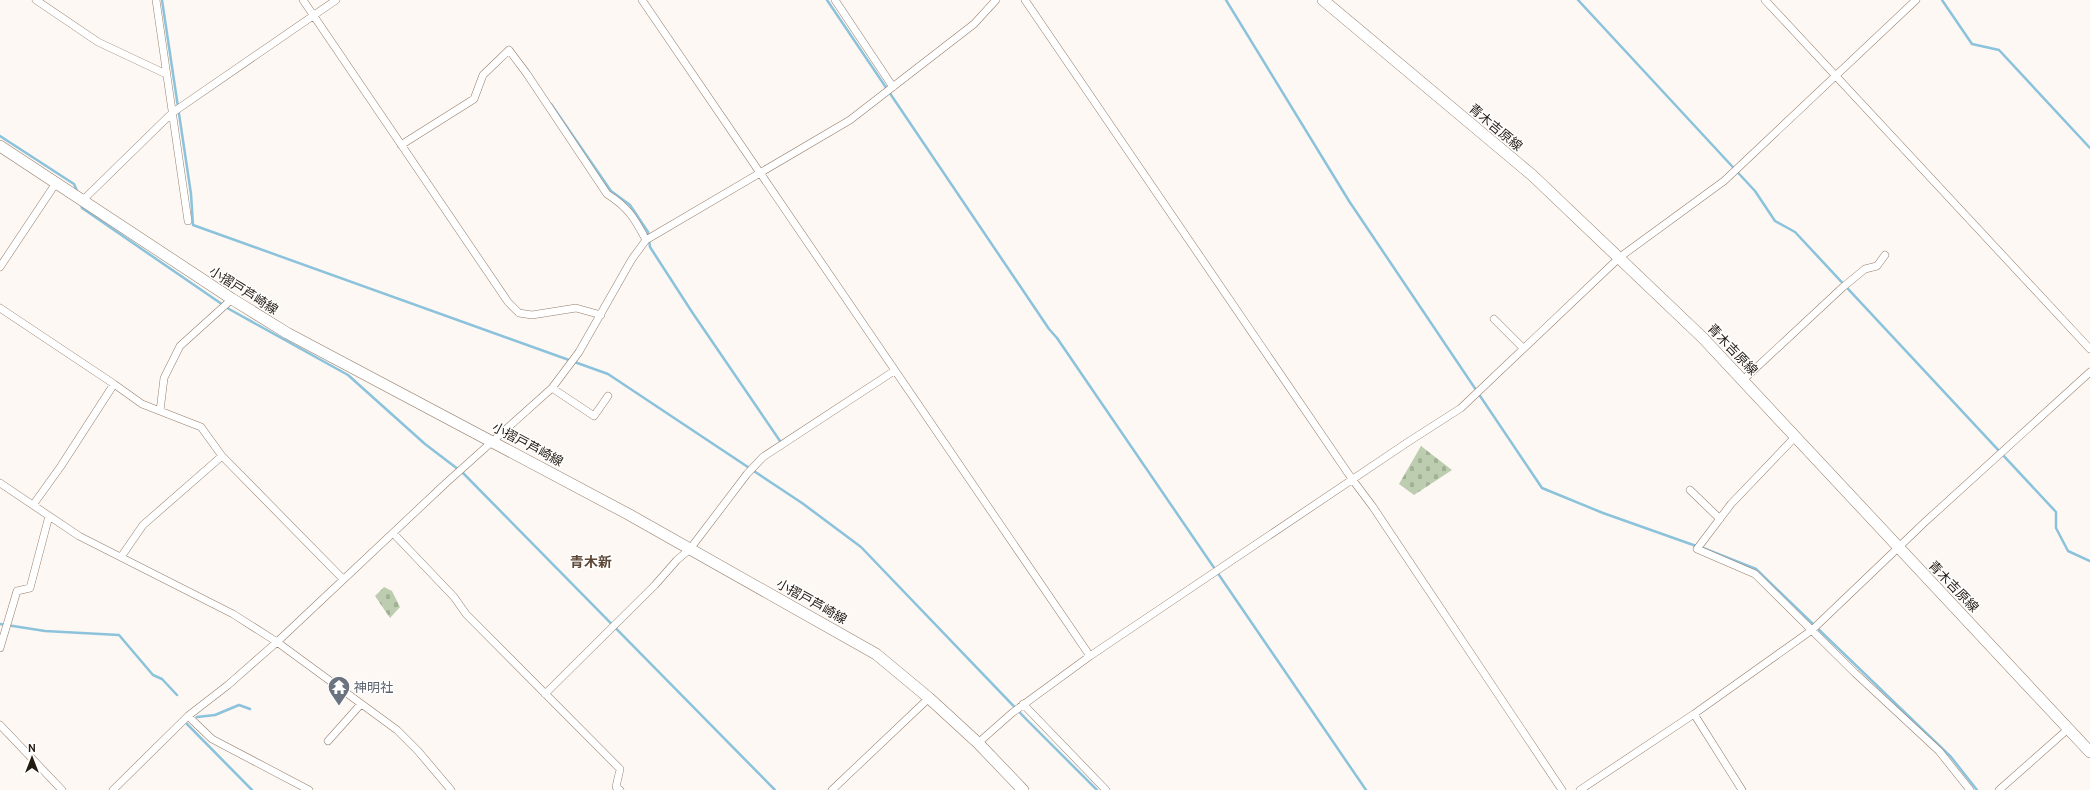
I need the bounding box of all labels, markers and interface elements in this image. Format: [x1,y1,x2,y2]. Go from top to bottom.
street label: 青木吉原線 [1466,100,1526,154]
street label: 小摺戸芦崎線 [207,263,281,317]
street label: 青木吉原線 [1705,320,1761,378]
street label: 小摺戸芦崎線 [490,419,566,469]
district label: 青木新 [570,553,612,571]
street label: 青木吉原線 [1926,557,1982,615]
street label: 小摺戸芦崎線 [774,575,850,627]
temple icon: 神明社 [326,674,352,707]
place label: 神明社 [354,679,393,695]
north arrow [12,738,52,778]
text: N [28,741,36,755]

